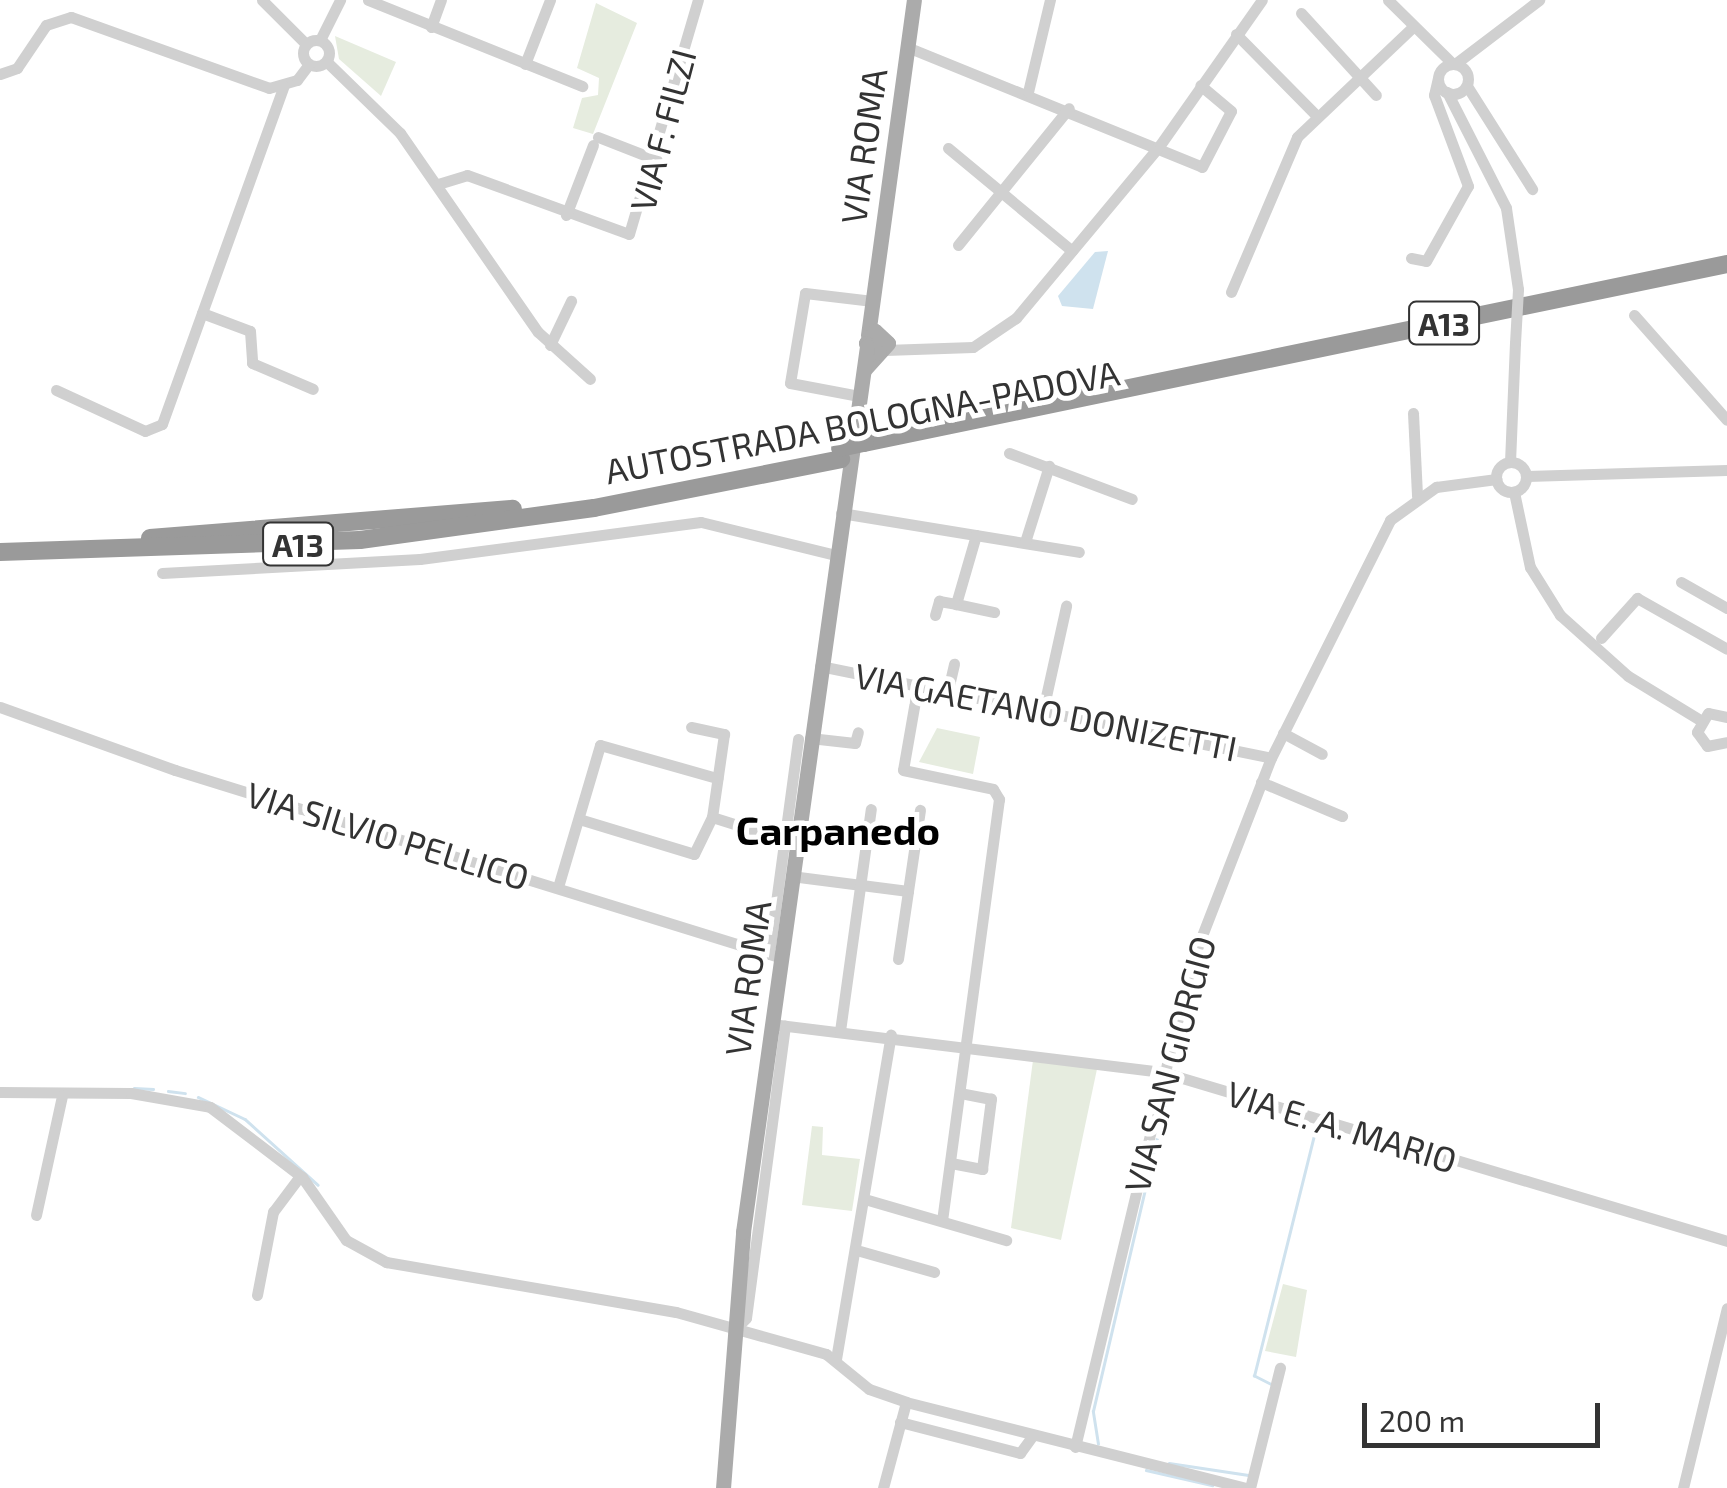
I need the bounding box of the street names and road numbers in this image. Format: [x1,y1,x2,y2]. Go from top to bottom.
street label: VIA F. FILZI [620,44,704,216]
street label: VIA ROMA [831,65,895,227]
road number: A13 [1406,296,1482,350]
street label: AUTOSTRADA BOLOGNA-PADOVA [601,350,1123,492]
road number: A13 [260,517,336,571]
street label: VIA GAETANO DONIZETTI [851,653,1241,769]
street label: VIA SILVIO PELLICO [241,772,535,898]
street label: VIA ROMA [715,897,779,1059]
street label: VIA SAN GIORGIO [1114,931,1224,1197]
street label: VIA E. A. MARIO [1221,1071,1463,1181]

